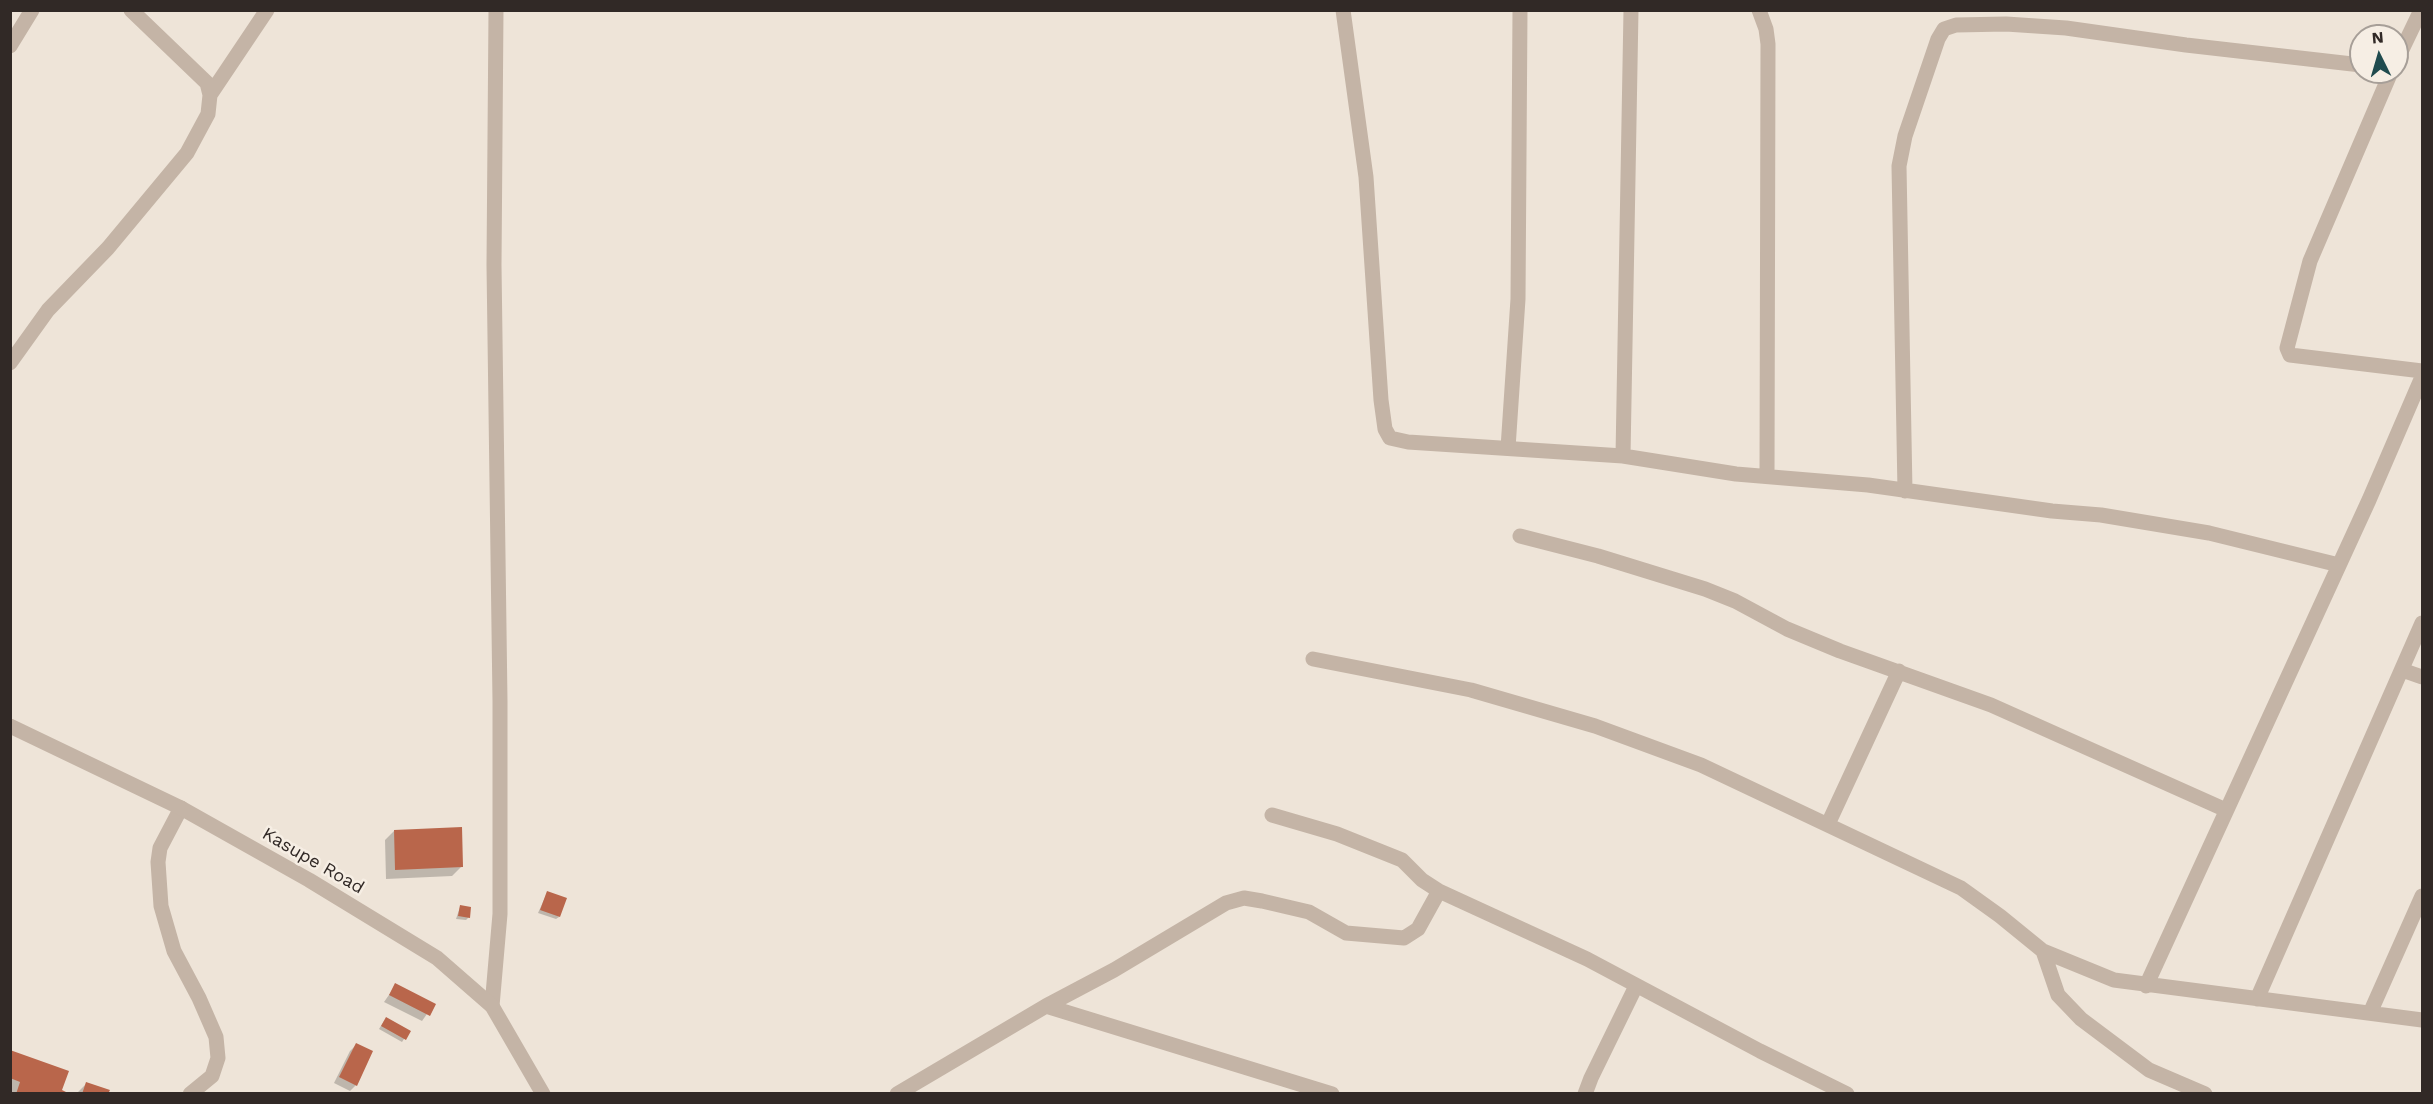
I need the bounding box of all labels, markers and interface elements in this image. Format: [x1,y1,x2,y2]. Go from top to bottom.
north arrow [2349,24,2409,84]
text: N [2371,28,2384,48]
street label: Kasupe Road [258,823,368,899]

